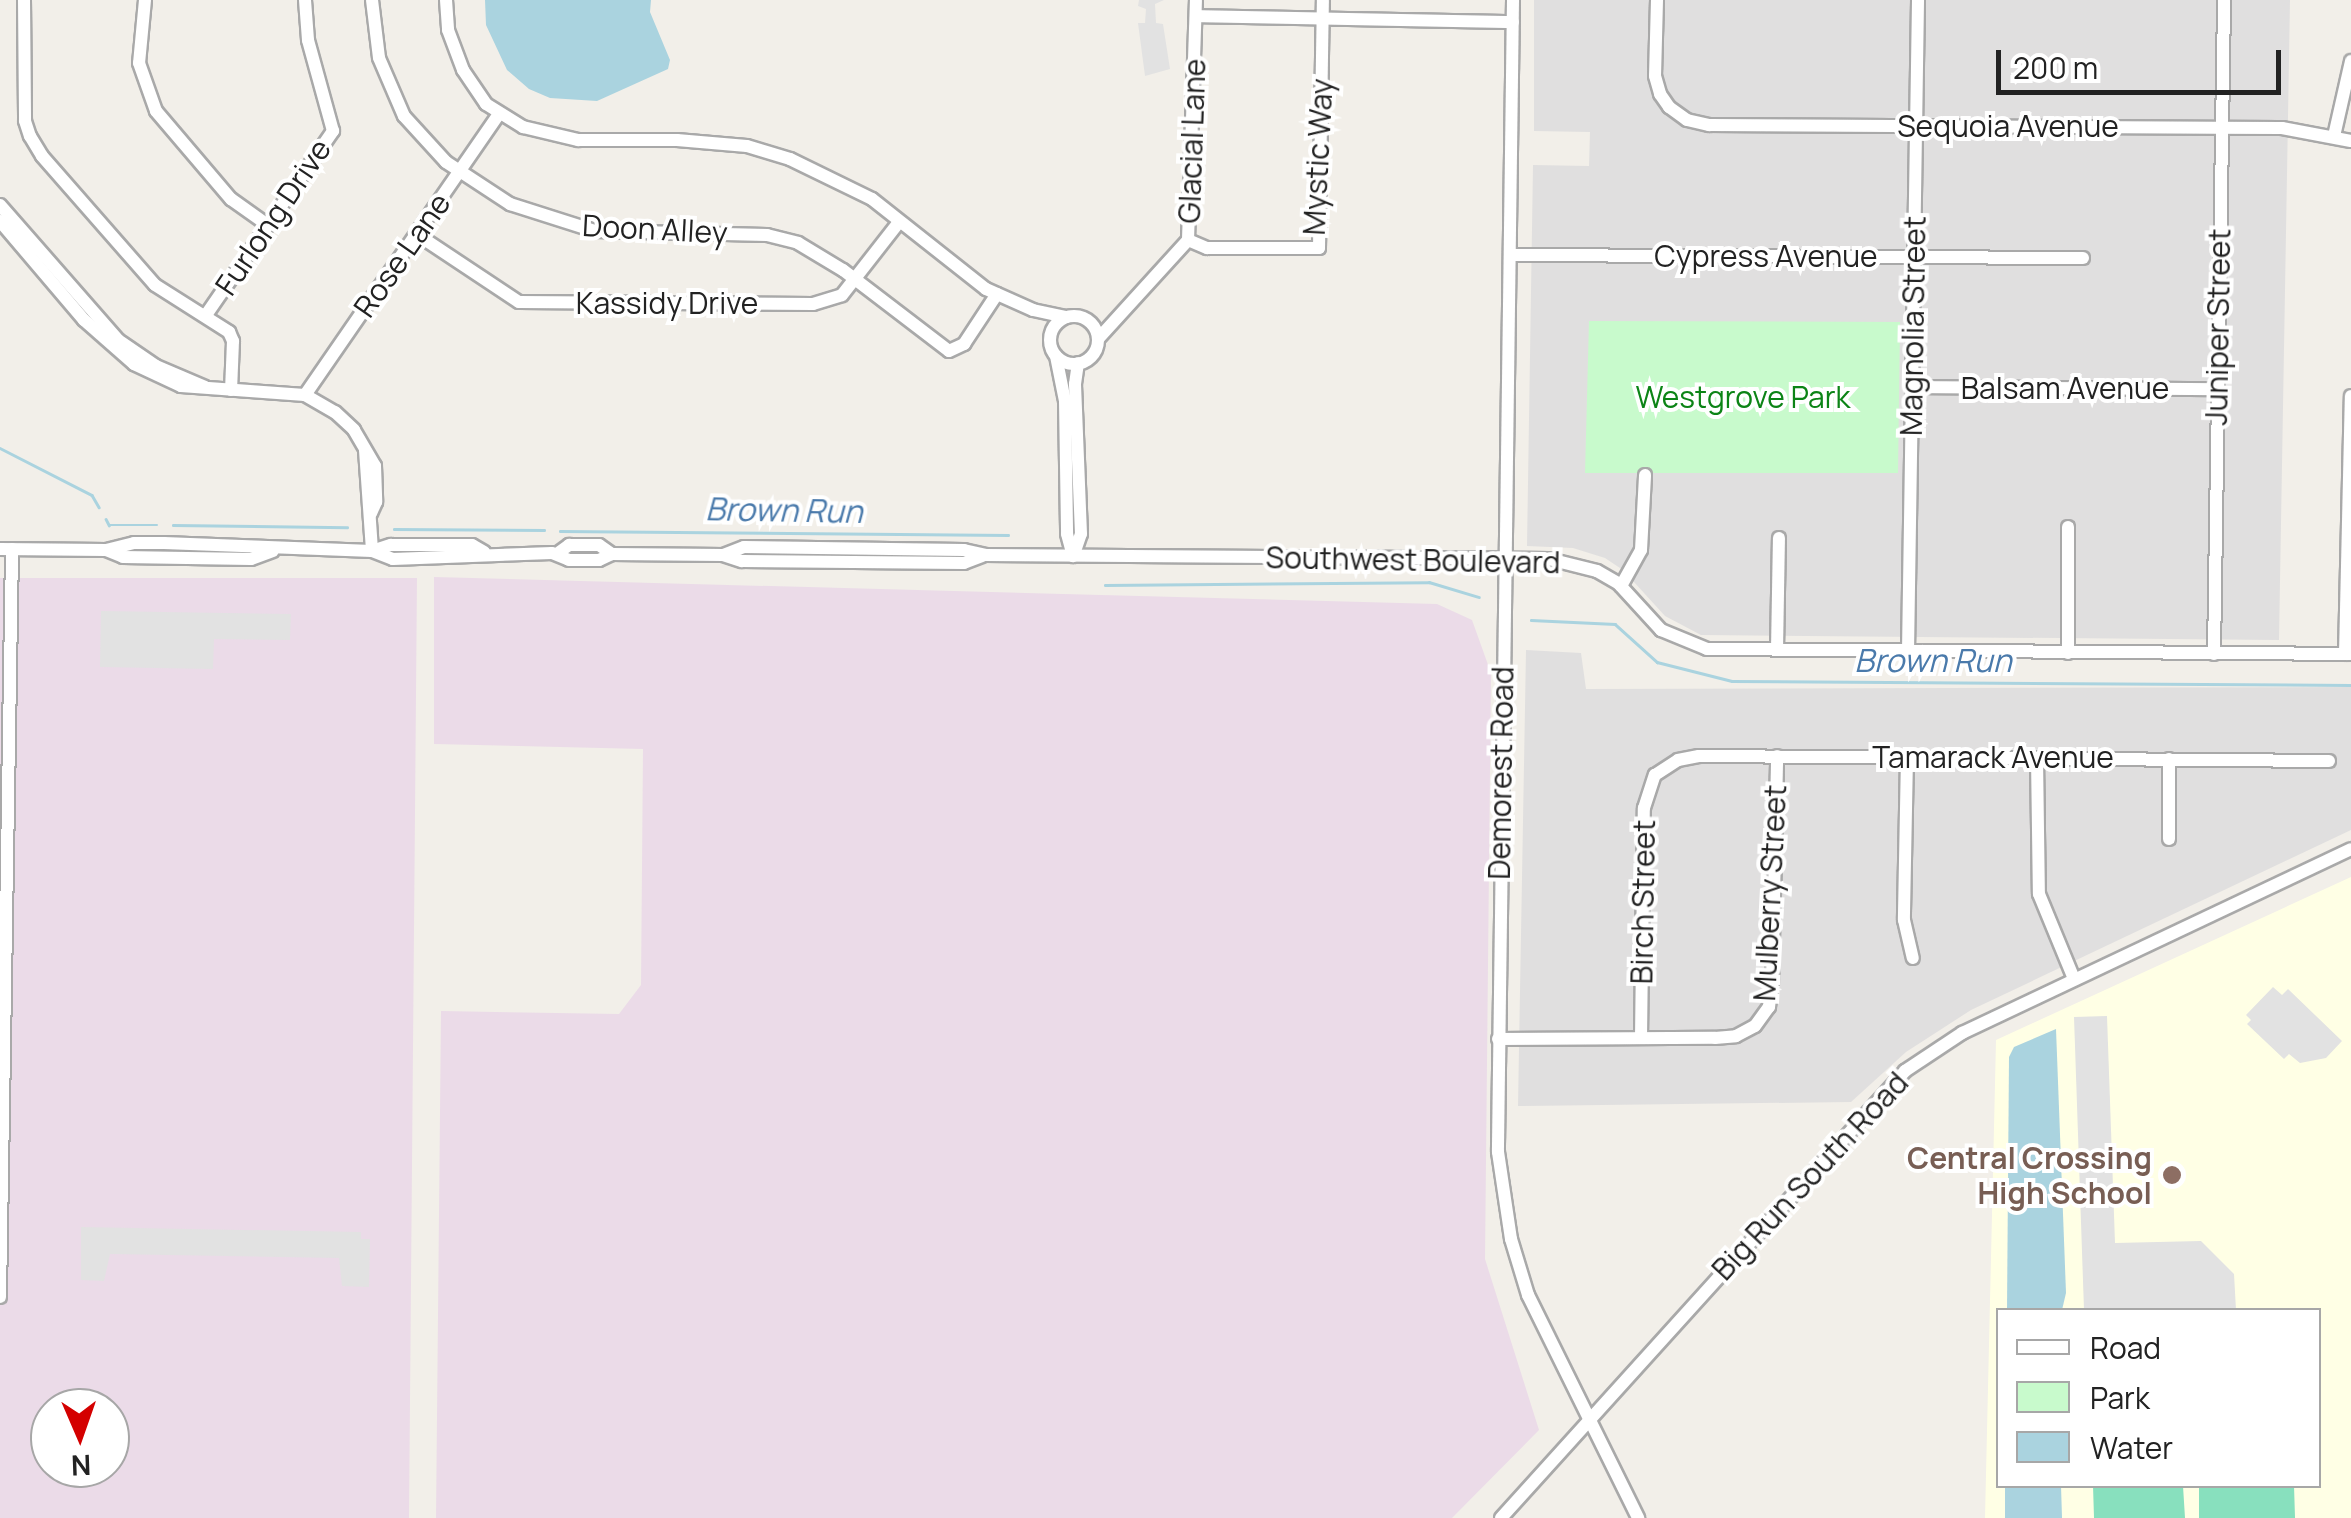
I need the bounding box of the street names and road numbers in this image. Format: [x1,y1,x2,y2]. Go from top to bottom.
street label: Glacial Lane [1171,58,1213,224]
street label: Mystic Way [1296,78,1340,236]
street label: Sequoia Avenue [1897,108,2119,144]
street label: Furlong Drive [208,132,338,302]
street label: Rose Lane [346,186,458,324]
street label: Doon Alley [581,207,729,251]
street label: Magnolia Street [1893,216,1933,436]
street label: Juniper Street [2198,228,2238,426]
street label: Cypress Avenue [1654,238,1878,274]
street label: Kassidy Drive [576,285,758,321]
street label: Balsam Avenue [1961,370,2169,406]
street label: Southwest Boulevard [1265,539,1561,581]
street label: Demorest Road [1481,666,1521,880]
street label: Tamarack Avenue [1872,739,2114,775]
street label: Mulberry Street [1746,784,1794,1002]
street label: Birch Street [1624,819,1662,985]
street label: Big Run South Road [1705,1065,1915,1287]

